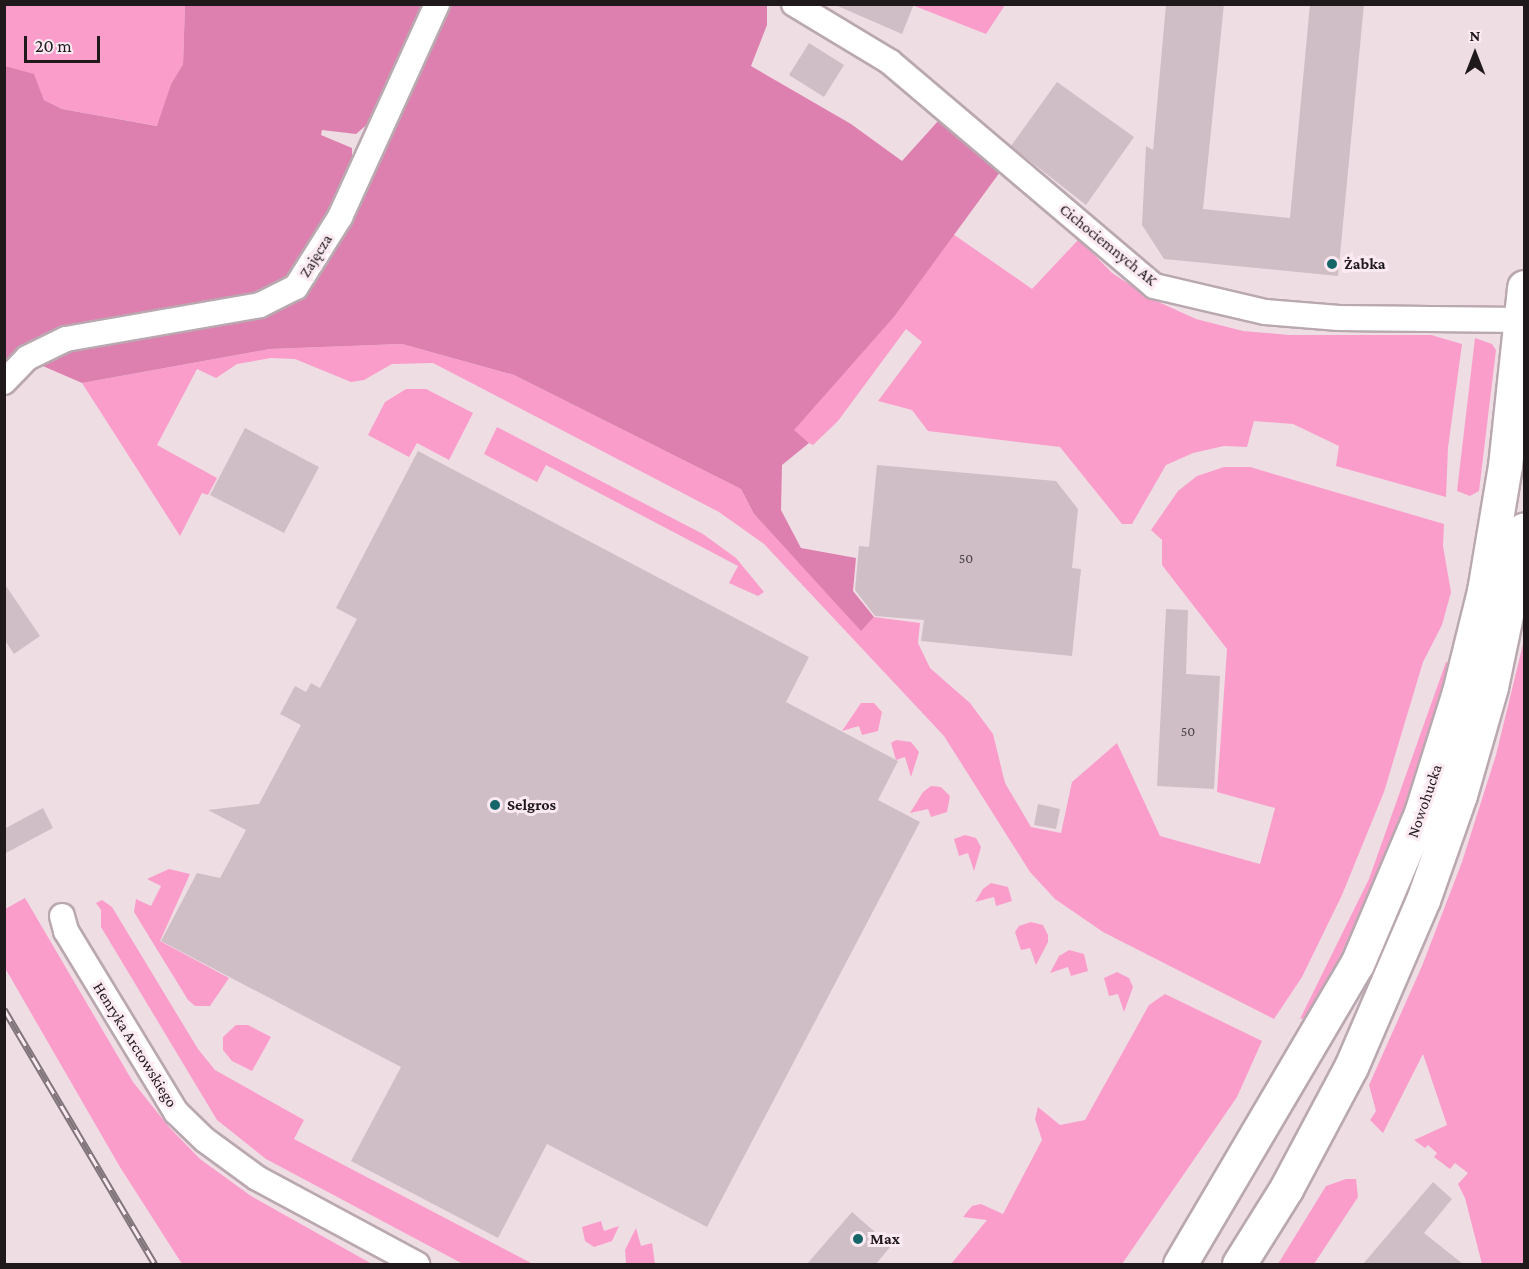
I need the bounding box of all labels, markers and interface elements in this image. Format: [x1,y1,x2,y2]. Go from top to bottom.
scale bar [27,24,104,62]
north arrow [1445,24,1505,84]
text: N [1470,27,1480,44]
text: 20 m [35,36,72,56]
street label: Cichociemnych AK [1055,200,1161,290]
street label: Zajęcza [295,231,337,281]
place label: Żabka [1344,254,1386,274]
marker: Żabka [1325,257,1339,271]
house number: 50 [959,550,973,566]
house number: 50 [1181,723,1195,739]
street label: Nowohucka [1403,762,1447,840]
place label: Selgros [507,795,556,815]
marker: Selgros [488,798,502,812]
street label: Henryka Arctowskiego [89,979,181,1111]
place label: Max [870,1229,900,1249]
marker: Max [851,1232,865,1246]

